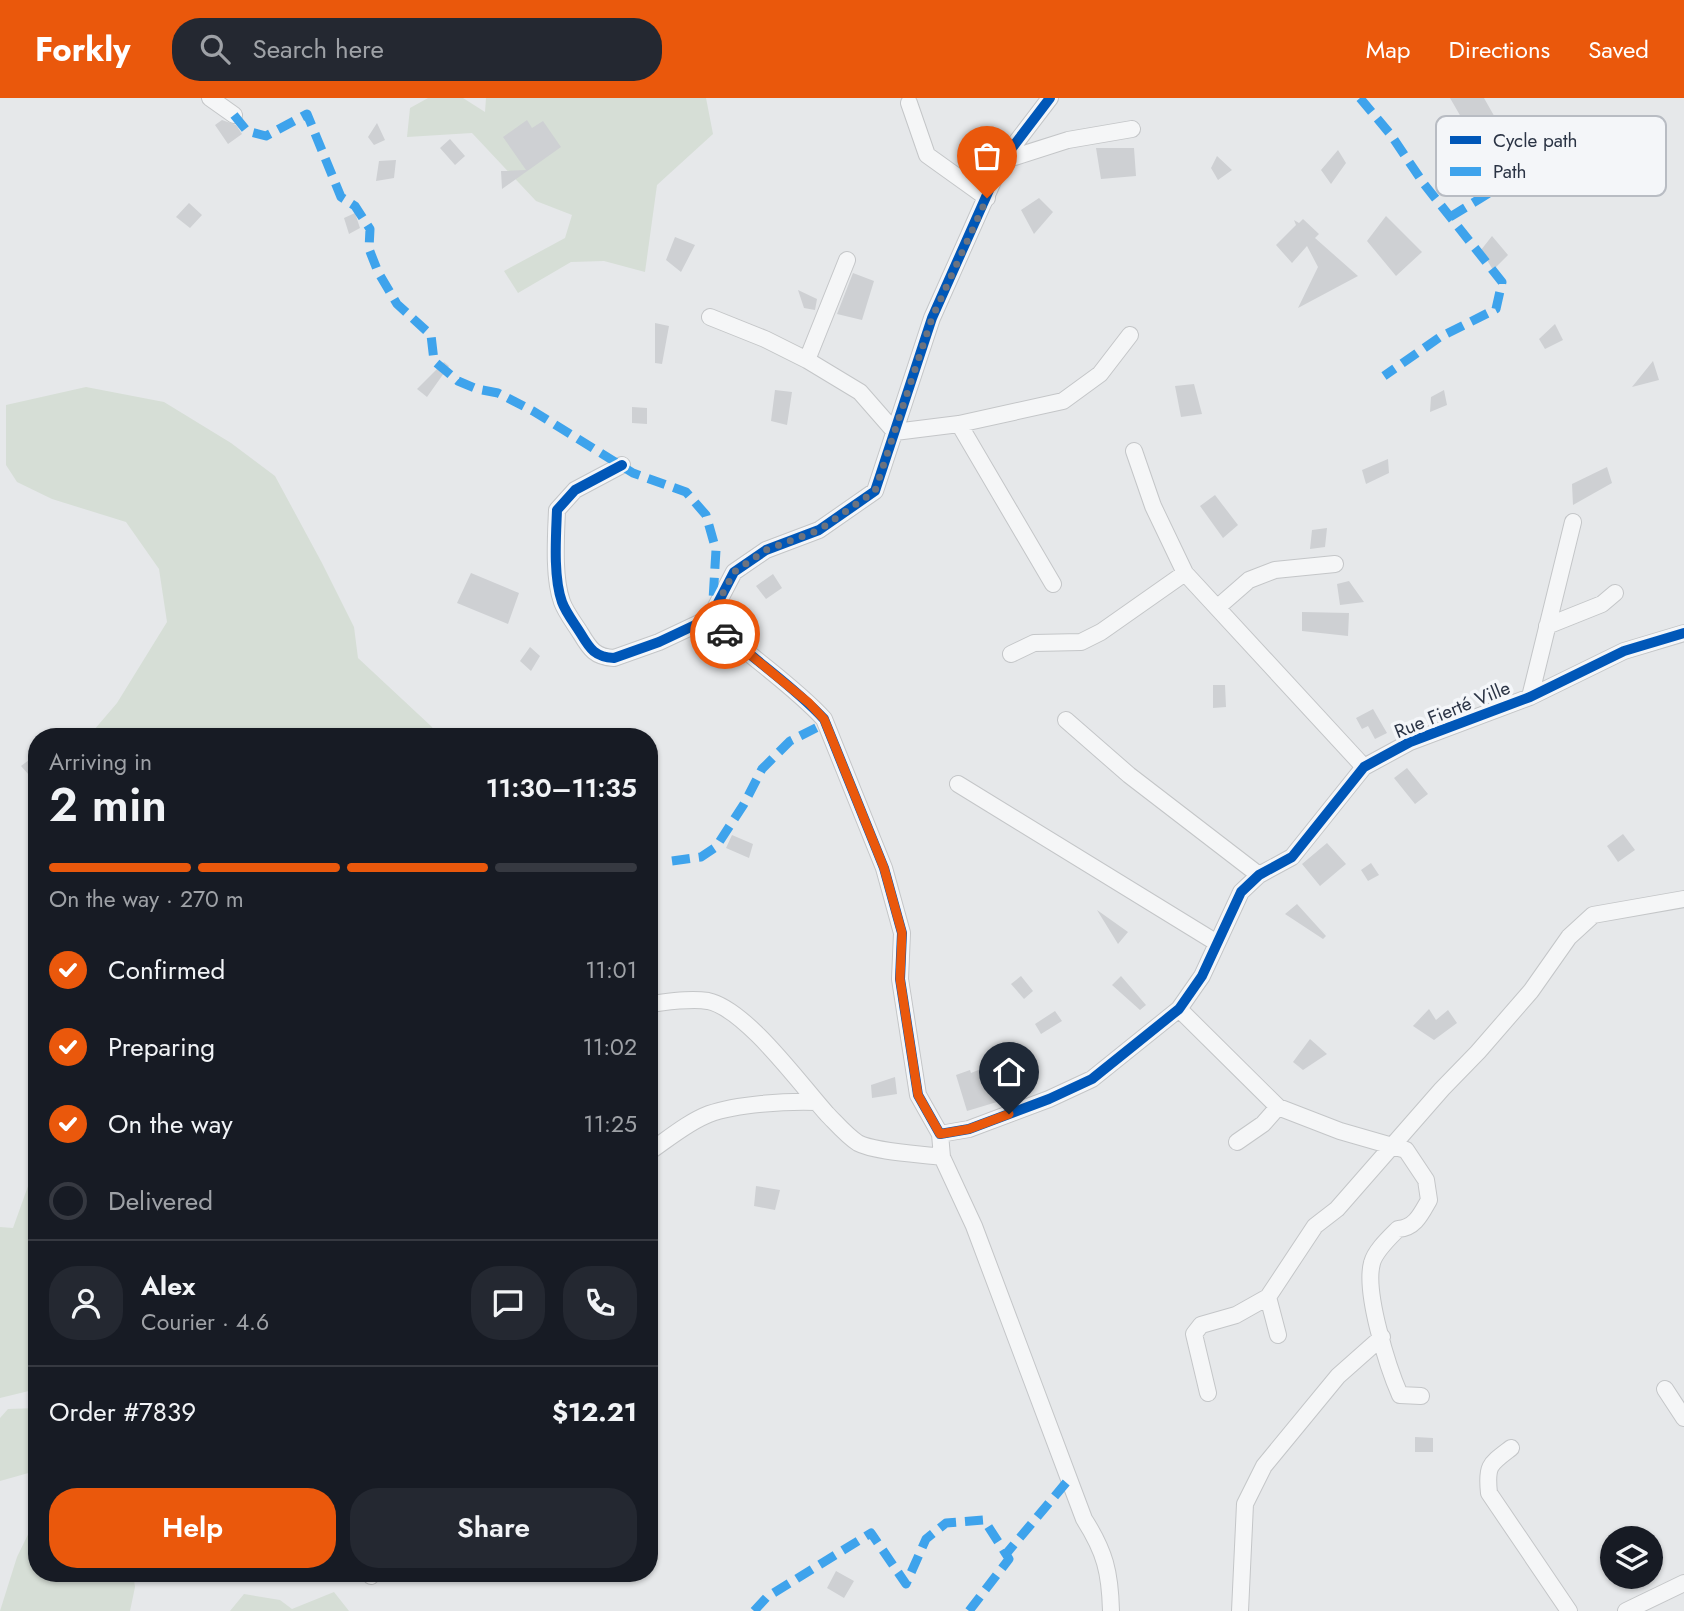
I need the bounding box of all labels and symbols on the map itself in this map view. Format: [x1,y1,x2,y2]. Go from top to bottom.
legend [1436,116,1666,196]
pin [957,126,1017,198]
text: Cycle path [1493,127,1578,154]
text: Path [1493,158,1527,185]
courier [690,599,760,669]
street label: Rue Fierté Ville [1390,674,1514,745]
pin [979,1042,1039,1114]

